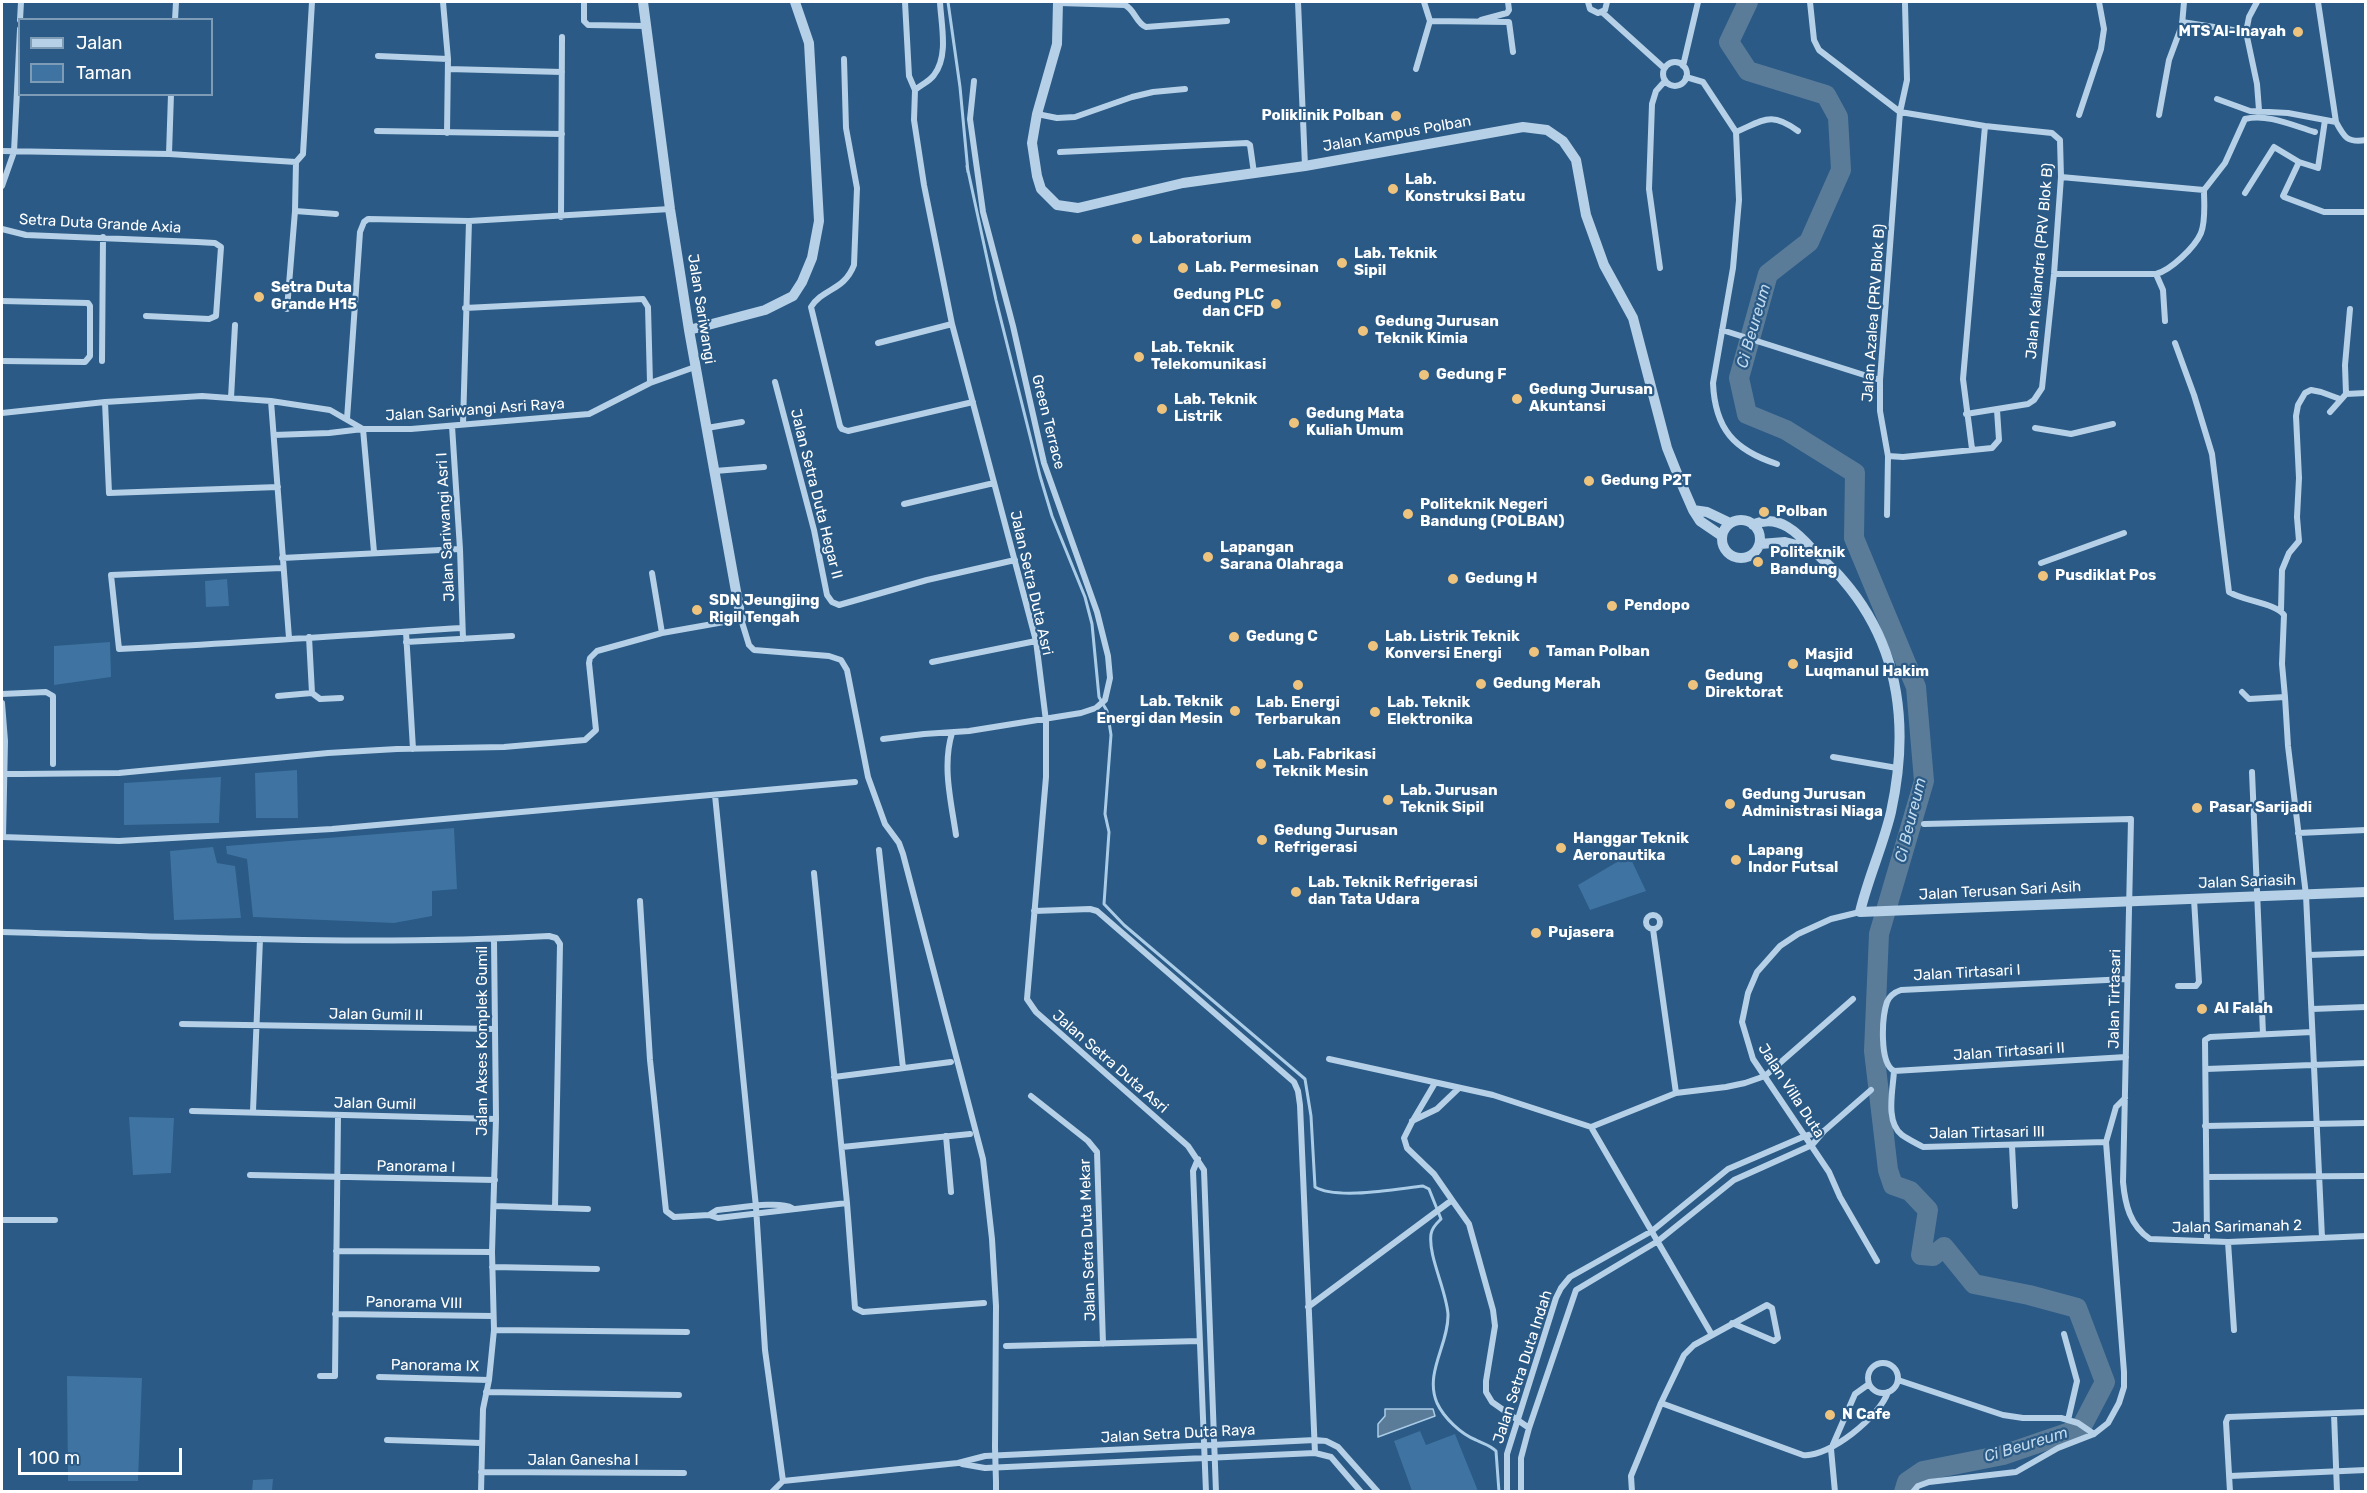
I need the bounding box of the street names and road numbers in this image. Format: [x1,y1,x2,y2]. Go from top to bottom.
street label: Jalan Kampus Polban [1321,112,1473,156]
street label: Jalan Kaliandra (PRV Blok B) [2022,162,2058,360]
street label: Setra Duta Grande Axia [18,211,182,237]
street label: Jalan Azalea (PRV Blok B) [1859,223,1889,403]
street label: Jalan Sariwangi [683,253,719,365]
street label: Green Terrace [1028,373,1068,471]
street label: Jalan Sariwangi Asri Raya [385,395,565,425]
street label: Jalan Setra Duta Hegar II [786,407,846,581]
street label: Jalan Sariwangi Asri I [433,452,459,602]
street label: Jalan Setra Duta Asri [1006,509,1056,657]
street label: Jalan Sariasih [2198,871,2296,893]
street label: Jalan Terusan Sari Asih [1918,878,2082,904]
street label: Jalan Akses Komplek Gumil [474,946,492,1136]
street label: Jalan Tirtasari [2105,949,2125,1049]
street label: Jalan Tirtasari I [1913,961,2021,985]
street label: Jalan Gumil II [329,1005,423,1025]
street label: Jalan Setra Duta Asri [1048,1007,1172,1117]
street label: Jalan Tirtasari II [1953,1039,2065,1065]
street label: Jalan Villa Duta [1754,1041,1828,1141]
street label: Jalan Gumil [334,1094,416,1114]
street label: Jalan Tirtasari III [1929,1123,2045,1143]
street label: Panorama I [376,1157,456,1177]
street label: Jalan Setra Duta Mekar [1076,1158,1100,1322]
street label: Jalan Sarimanah 2 [2172,1217,2302,1237]
street label: Jalan Setra Duta Indah [1490,1288,1556,1446]
street label: Panorama VIII [365,1293,463,1313]
street label: Panorama IX [391,1356,479,1376]
street label: Jalan Setra Duta Raya [1100,1421,1256,1447]
street label: Jalan Ganesha I [527,1452,639,1470]

